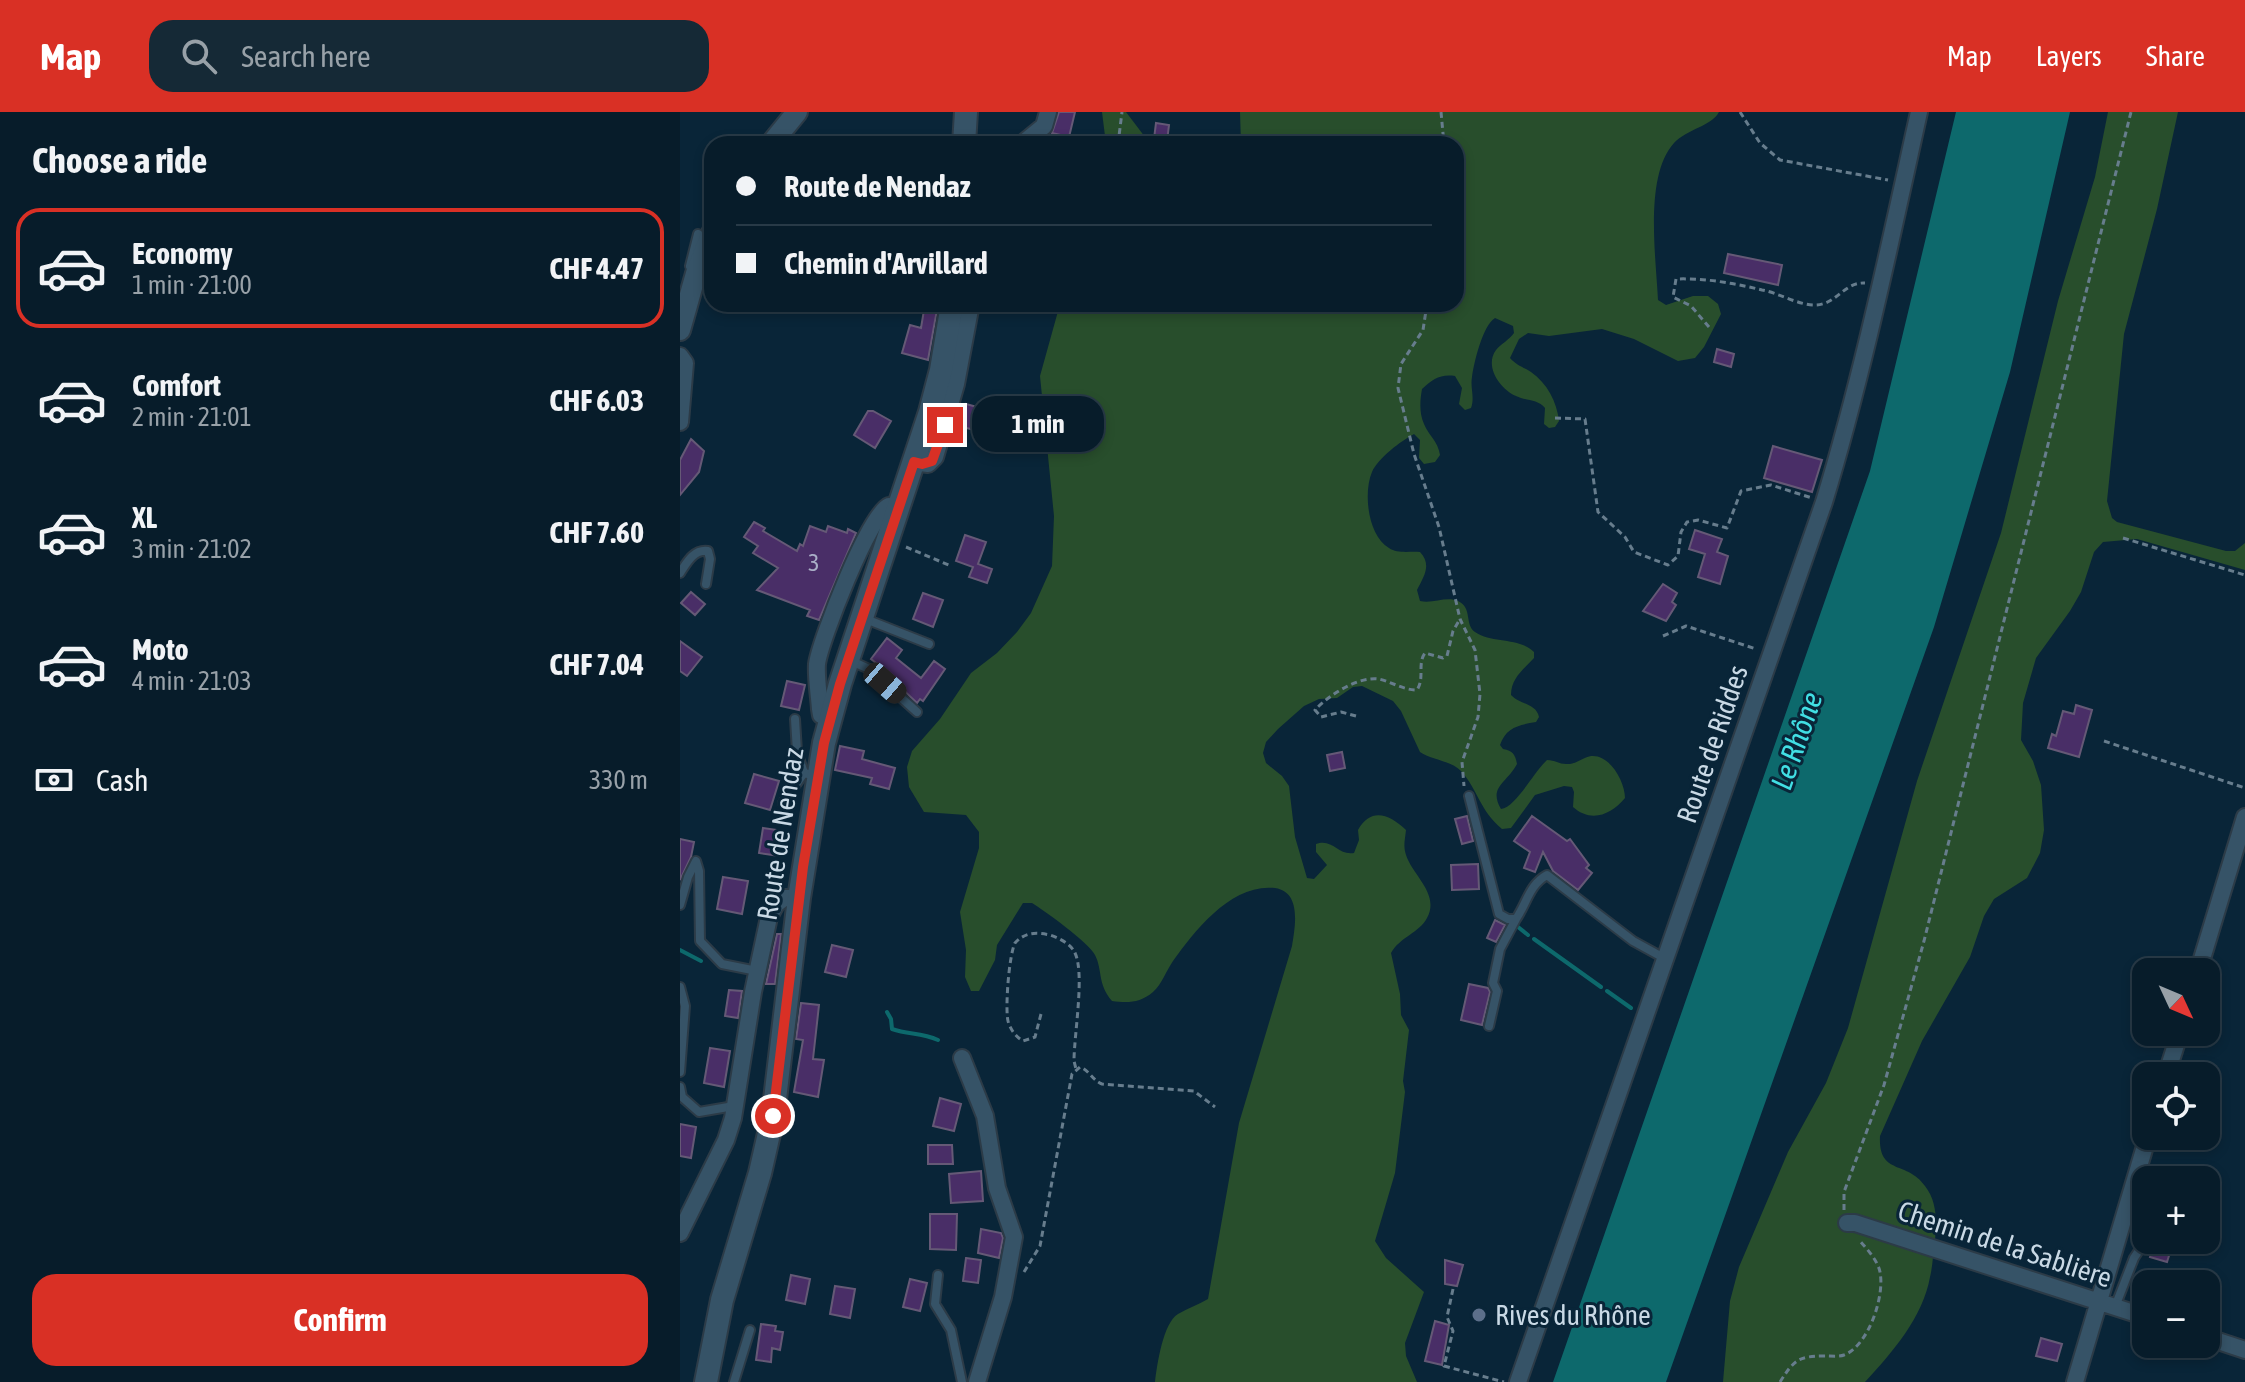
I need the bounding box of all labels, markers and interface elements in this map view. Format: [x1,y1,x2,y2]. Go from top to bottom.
search box [149,20,709,92]
icon: search [177,34,221,78]
text: Map [40,35,101,78]
text: Search here [241,39,371,73]
text: Map [1947,40,1992,72]
text: Layers [2036,40,2102,72]
text: Share [2146,40,2205,72]
text: Choose a ride [32,139,207,181]
text: Route de Nendaz [784,169,970,203]
icon: car [36,232,108,304]
text: Economy [132,236,233,270]
text: Chemin d'Arvillard [784,246,988,280]
text: CHF 4.47 [549,251,644,285]
text: 1 min · 21:00 [132,270,252,300]
icon: car [36,364,108,436]
text: Comfort [132,368,221,402]
text: CHF 6.03 [549,383,644,417]
callout: 1 min [973,397,1105,453]
text: 2 min · 21:01 [132,402,252,432]
route end [927,407,963,443]
text: 1 min [1011,409,1065,439]
icon: car [36,496,108,568]
text: XL [132,500,157,534]
text: CHF 7.60 [549,515,644,549]
text: 3 min · 21:02 [132,534,252,564]
house number: 3 [808,549,820,576]
icon: car [36,628,108,700]
text: Moto [132,632,189,666]
text: CHF 7.04 [549,647,644,681]
car [859,658,911,708]
street label: Route de Riddes [1670,661,1754,827]
text: 4 min · 21:03 [132,666,252,696]
water label: Le Rhône [1764,687,1829,794]
street label: Route de Nendaz [751,746,809,922]
icon: cash [32,758,76,802]
text: Cash [96,763,149,797]
text: 330 m [589,765,648,795]
north arrow [2132,958,2220,1046]
map controls [2132,958,2220,1358]
button: locate [2132,1062,2220,1150]
route start [755,1098,791,1134]
button: + [2132,1166,2220,1254]
street label: Chemin de la Sablière [1894,1194,2116,1294]
button: − [2132,1270,2220,1358]
button: Confirm [32,1274,648,1366]
place label: Rives du Rhône [1495,1299,1651,1331]
marker: Rives du Rhône [1470,1306,1488,1324]

